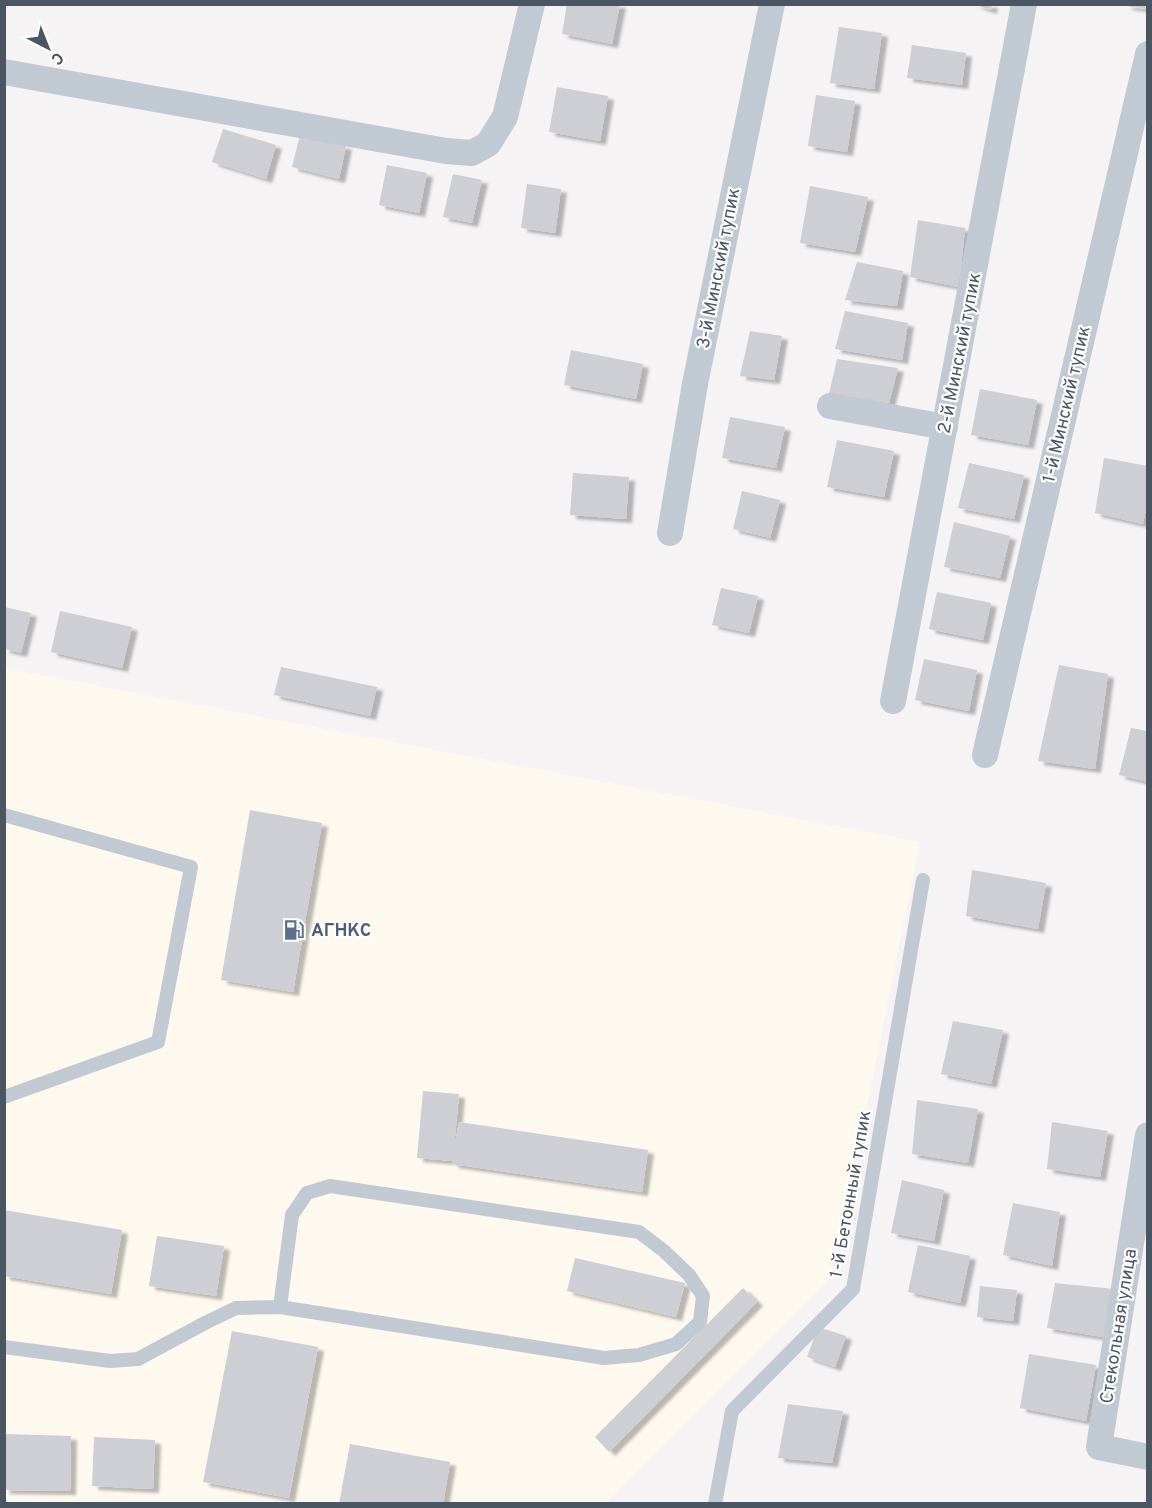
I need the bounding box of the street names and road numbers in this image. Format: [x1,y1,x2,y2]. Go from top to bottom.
street label: 3-й Минский тупик [693,186,746,351]
street label: 2-й Минский тупик [934,271,987,436]
street label: 1-й Минский тупик [1038,324,1097,485]
street label: 1-й Бетонный тупик [825,1109,878,1280]
street label: Стекольная улица [1096,1247,1143,1405]

